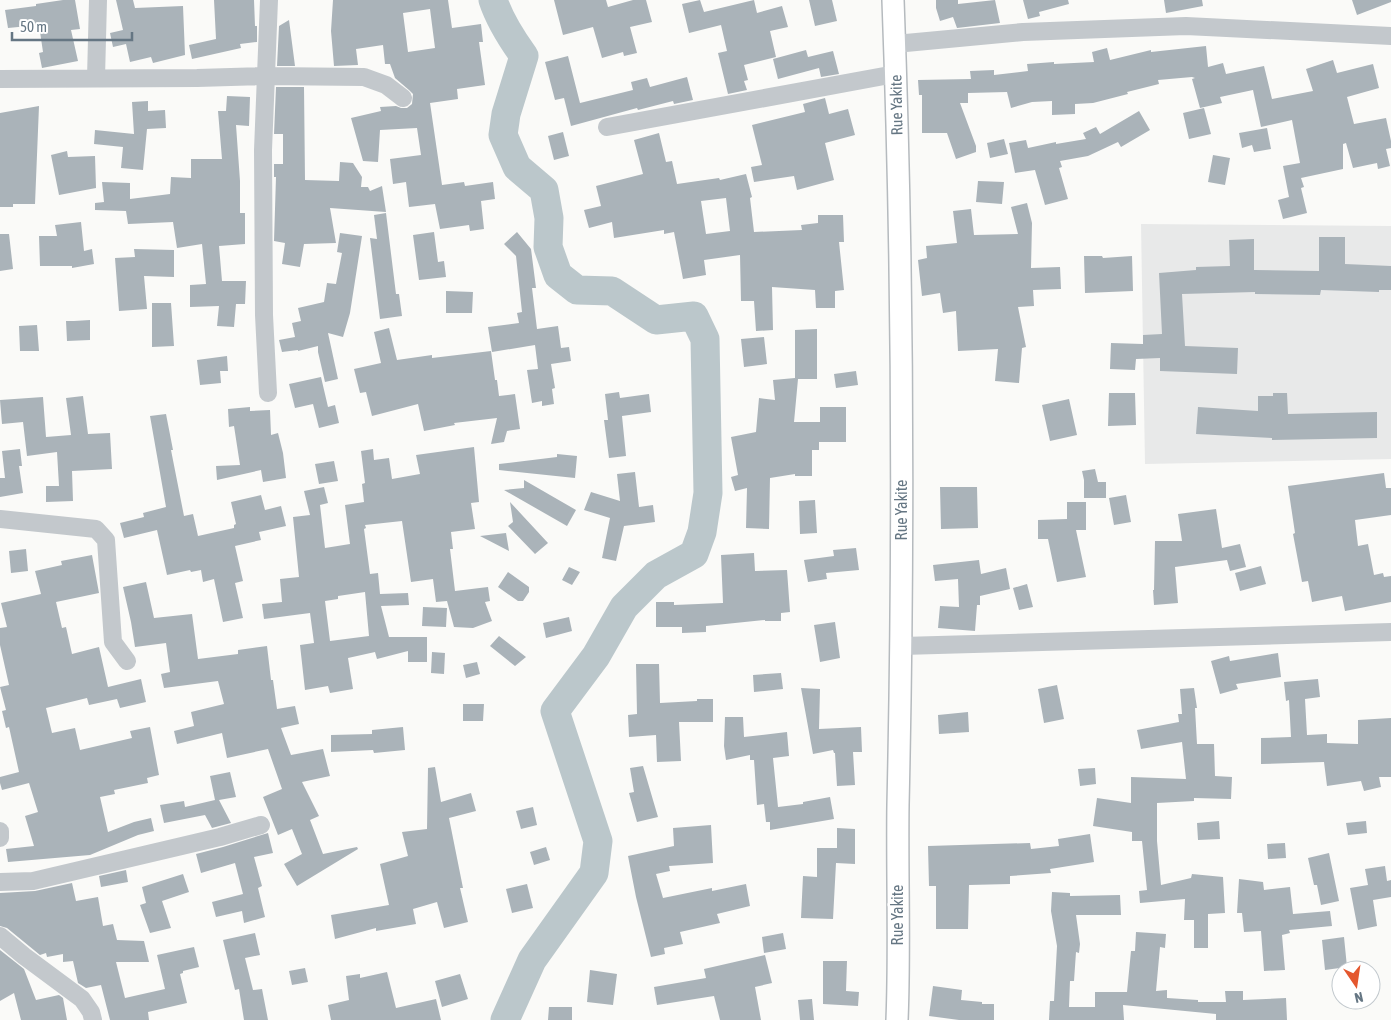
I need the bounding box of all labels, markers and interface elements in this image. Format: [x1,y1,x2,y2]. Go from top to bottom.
scale bar [12,10,132,42]
text: 50 m [20,18,47,35]
street label: Rue Yakite [886,74,906,136]
street label: Rue Yakite [892,480,910,540]
street label: Rue Yakite [888,885,906,945]
north arrow [1331,960,1381,1010]
text: N [1353,989,1365,1006]

